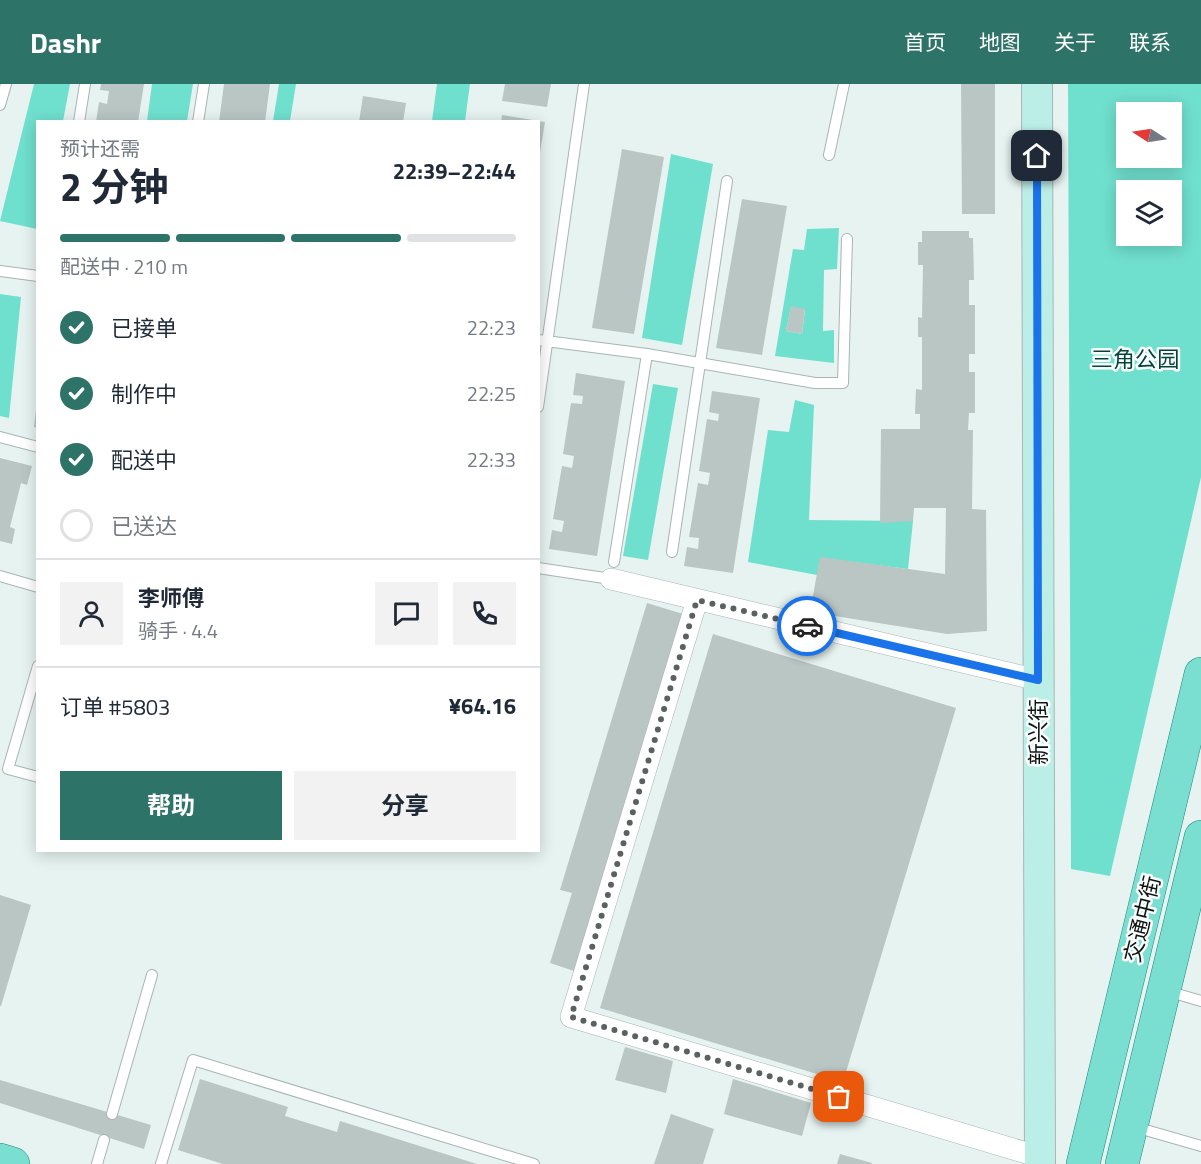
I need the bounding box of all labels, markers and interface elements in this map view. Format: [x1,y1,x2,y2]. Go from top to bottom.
text: Dashr [30,21,101,64]
text: 首页 [904,26,946,58]
text: 地图 [979,26,1021,58]
text: 关于 [1054,26,1096,58]
text: 联系 [1129,26,1171,58]
north arrow [1116,102,1182,168]
map controls [1116,102,1182,246]
pin [1011,130,1062,181]
text: 预计还需 [60,133,140,164]
icon: home [1020,139,1053,172]
text: 22:39–22:44 [393,154,516,188]
text: 2 分钟 [60,157,168,216]
button: layers [1116,180,1182,246]
text: 配送中 · 210 m [60,251,188,282]
icon: check [60,311,93,344]
text: 已接单 [111,311,177,345]
text: 22:23 [467,312,516,343]
park label: 三角公园 [1091,342,1179,376]
icon: check [60,377,93,410]
text: 制作中 [111,377,177,411]
text: 22:25 [467,378,516,409]
icon: check [60,443,93,476]
text: 配送中 [111,443,177,477]
text: 22:33 [467,444,516,475]
text: 已送达 [111,509,177,543]
text: 李师傅 [138,581,204,615]
button: person [60,582,123,645]
button: chat [375,582,438,645]
button: phone [453,582,516,645]
courier [777,596,837,656]
icon: car [791,610,824,643]
text: 骑手 · 4.4 [138,615,218,646]
text: ¥64.16 [449,689,516,723]
text: 订单 #5803 [60,690,170,724]
street label: 新兴街 [1021,699,1055,765]
button: 帮助 [60,771,282,840]
button: 分享 [294,771,516,840]
street label: 交通中街 [1115,872,1169,966]
pin [813,1071,864,1122]
icon: bag [822,1080,855,1113]

